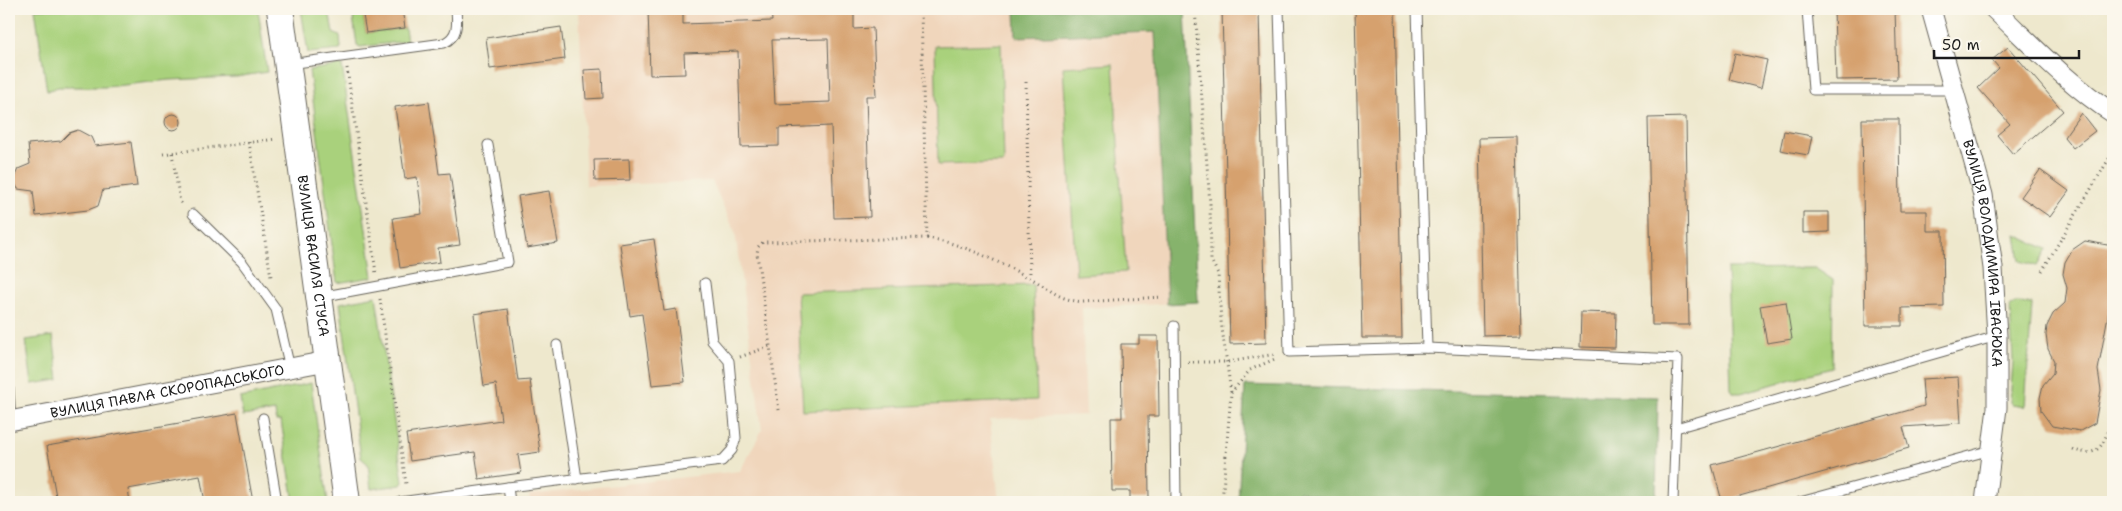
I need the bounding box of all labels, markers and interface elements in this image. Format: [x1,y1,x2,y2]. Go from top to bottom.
scale bar [1934,28,2080,60]
text: 50 m [1942,35,1980,55]
street label: ВУЛИЦЯ ВОЛОДИМИРА ІВАСЮКА [1959,137,2006,367]
street label: ВУЛИЦЯ ВАСИЛЯ СТУСА [294,174,333,338]
street label: ВУЛИЦЯ ПАВЛА СКОРОПАДСЬКОГО [49,360,286,422]

